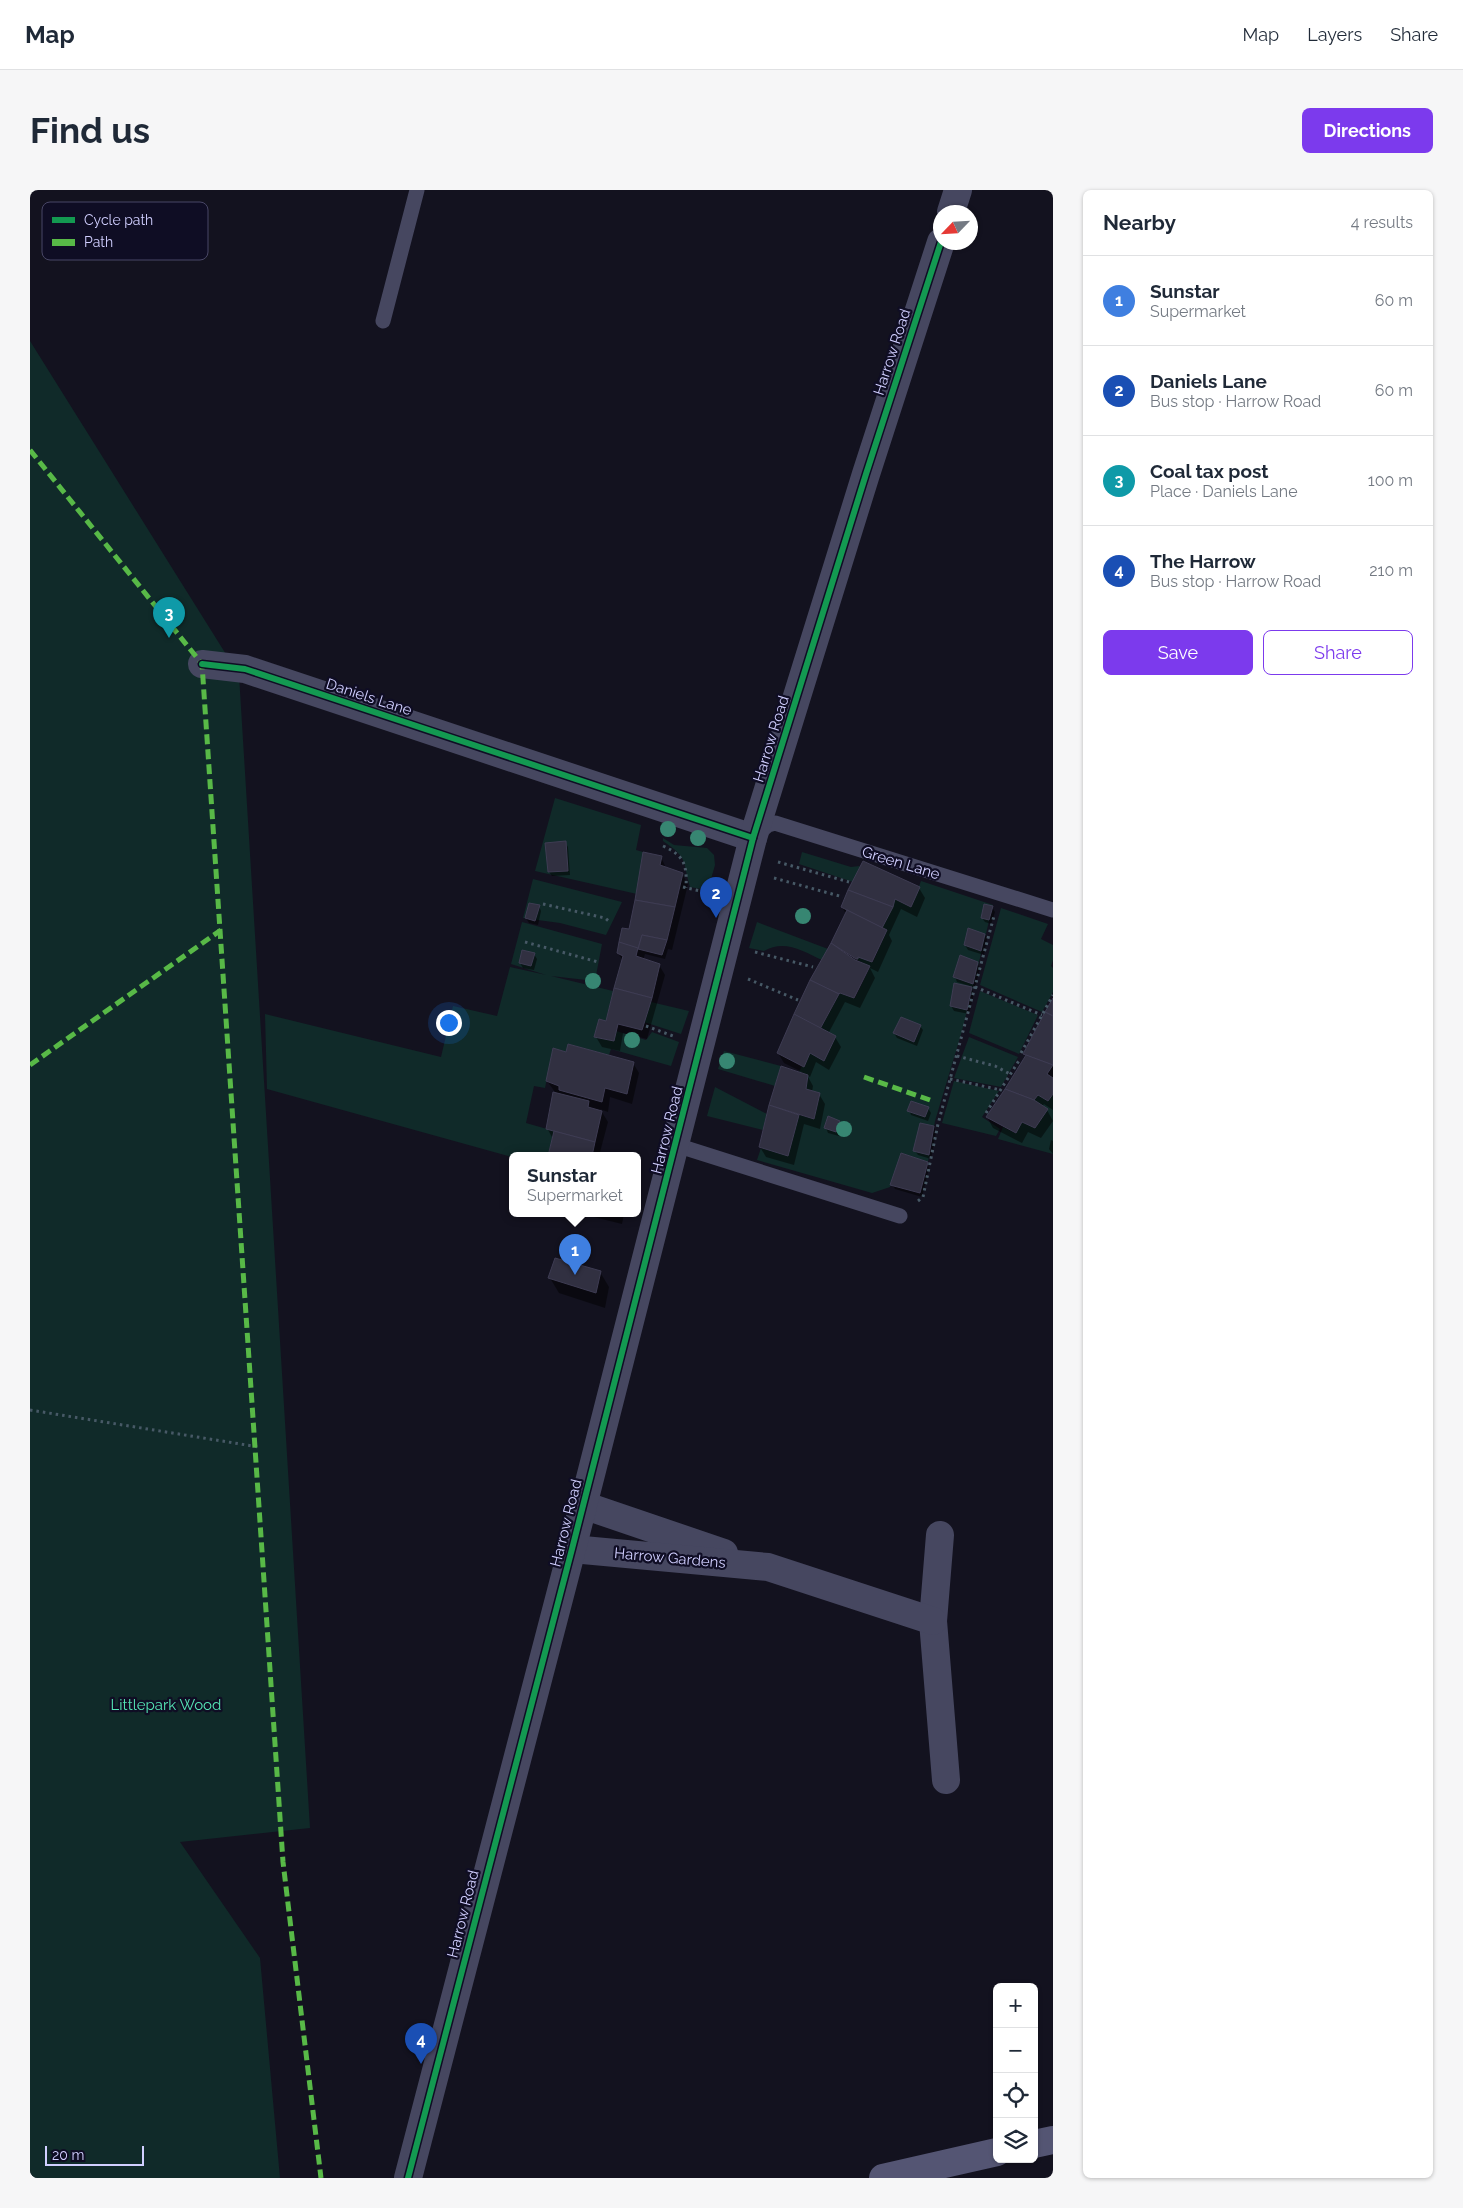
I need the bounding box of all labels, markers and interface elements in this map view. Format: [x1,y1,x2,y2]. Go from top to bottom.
text: Map [25,20,75,49]
text: Map [1243,24,1279,45]
text: Layers [1307,24,1362,45]
text: Share [1390,24,1438,45]
button: Directions [1302,108,1433,153]
text: Find us [30,110,150,151]
legend [42,202,208,260]
north arrow [933,205,978,250]
text: Nearby [1103,210,1176,235]
text: Cycle path [84,212,153,228]
text: 4 results [1351,213,1413,232]
text: Path [84,234,113,250]
text: Sunstar [1150,280,1220,302]
text: 1 [1115,291,1123,310]
text: 60 m [1375,291,1413,310]
text: Supermarket [1150,302,1246,321]
street label: Harrow Road [870,307,914,397]
text: Daniels Lane [1150,370,1267,392]
text: 2 [1114,381,1124,400]
text: 60 m [1375,381,1413,400]
text: Bus stop · Harrow Road [1150,392,1321,411]
text: Coal tax post [1150,460,1269,482]
text: 3 [1115,471,1123,490]
text: 100 m [1368,471,1413,490]
text: Place · Daniels Lane [1150,482,1298,501]
text: The Harrow [1150,550,1256,572]
text: 4 [1114,561,1124,580]
text: 210 m [1369,561,1413,580]
text: Bus stop · Harrow Road [1150,572,1321,591]
pin: 3 [153,597,185,638]
button: Save [1103,630,1253,675]
button: Share [1263,630,1413,675]
street label: Daniels Lane [324,675,414,719]
street label: Harrow Road [749,693,793,785]
street label: Green Lane [860,843,942,883]
pin: 2 [700,877,732,918]
your location [436,1010,462,1036]
street label: Harrow Road [647,1084,687,1176]
popup [509,1152,641,1217]
text: Sunstar [527,1164,597,1186]
text: Supermarket [527,1186,623,1205]
pin: 1 [559,1234,591,1275]
street label: Harrow Road [546,1477,586,1569]
street label: Harrow Gardens [614,1544,726,1572]
park label: Littlepark Wood [111,1696,221,1714]
street label: Harrow Road [443,1868,483,1960]
map controls [993,1983,1038,2163]
button: + [993,1983,1038,2028]
pin: 4 [405,2023,437,2064]
button: − [993,2028,1038,2073]
button: locate [993,2073,1038,2118]
button: layers [993,2118,1038,2163]
scale bar [45,2143,144,2166]
text: 20 m [52,2147,84,2163]

